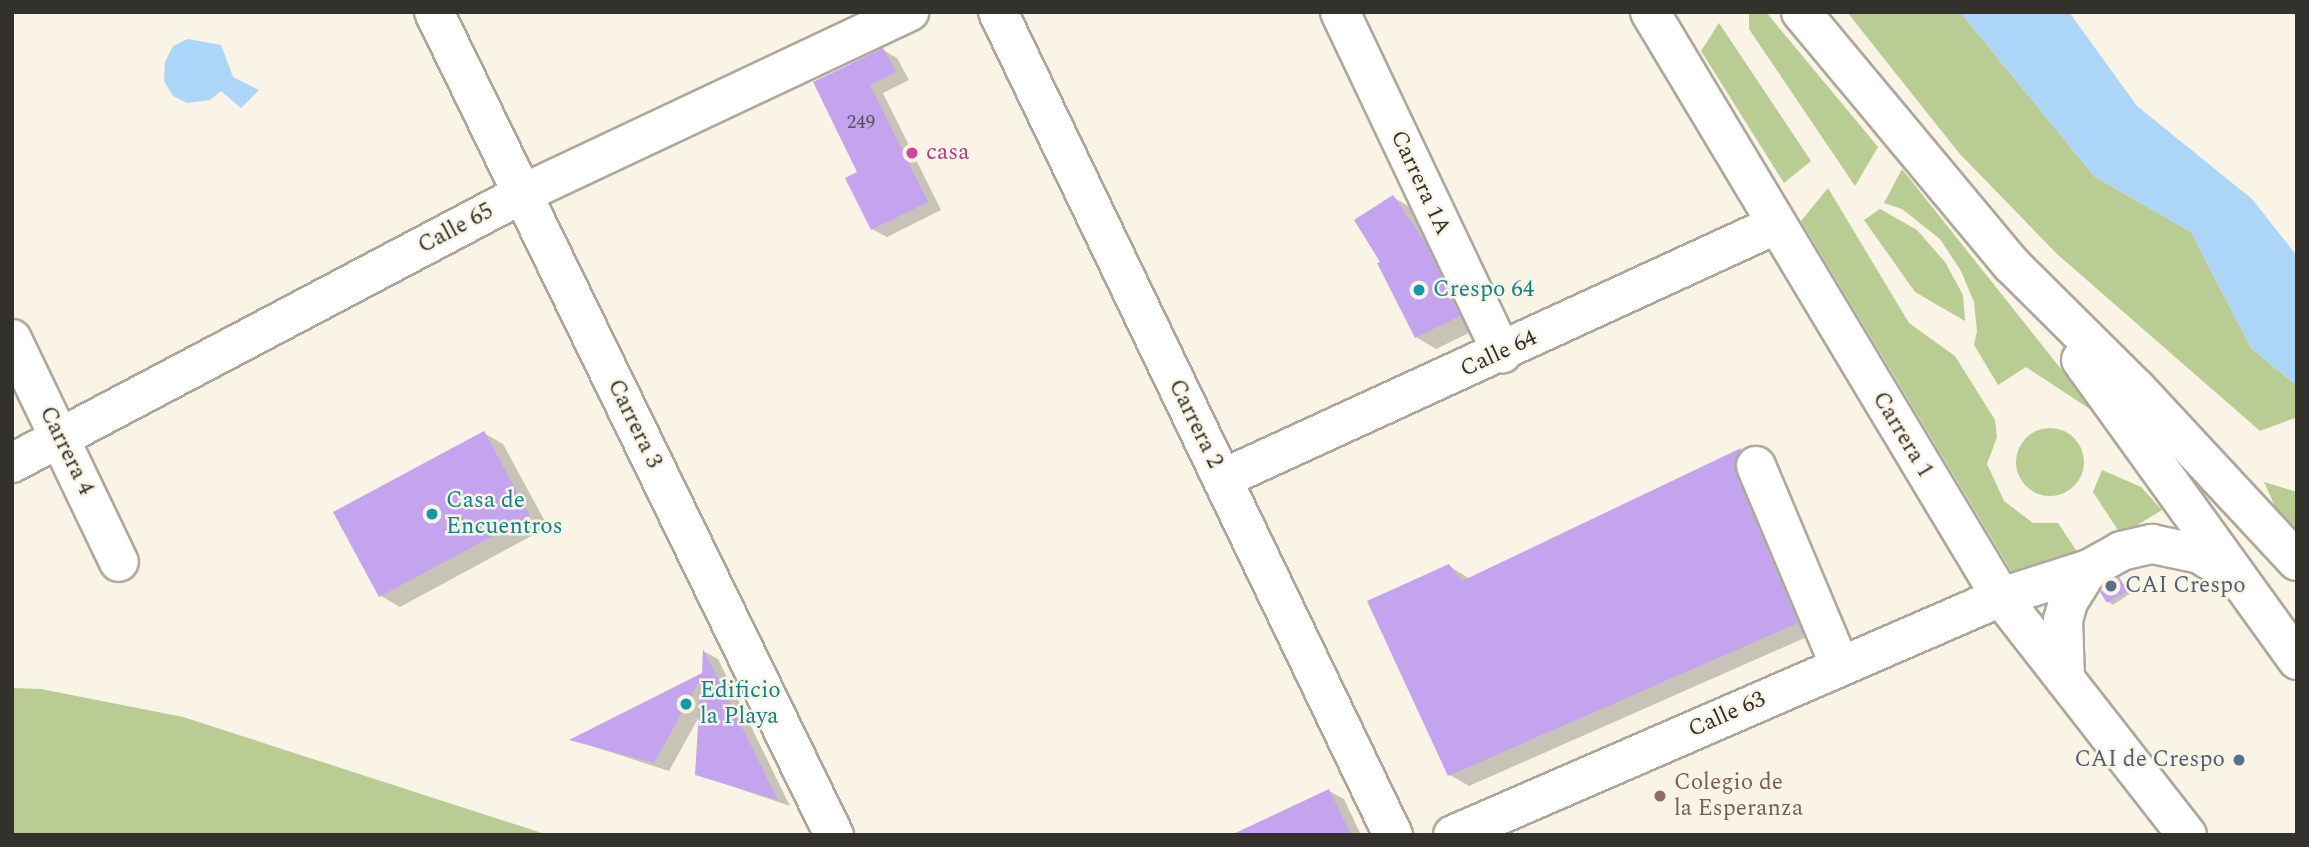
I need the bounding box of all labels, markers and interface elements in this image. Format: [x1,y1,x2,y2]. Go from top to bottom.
house number: 249 [847,112,875,134]
street label: Carrera 1A [1384,126,1456,240]
place label: casa [926,139,969,167]
marker: casa [904,145,920,161]
street label: Calle 65 [414,198,498,260]
place label: Crespo 64 [1433,276,1534,304]
marker: Crespo 64 [1411,282,1427,298]
street label: Calle 64 [1456,324,1542,384]
street label: Carrera 3 [601,375,667,473]
street label: Carrera 2 [1162,375,1228,473]
street label: Carrera 1 [1866,387,1938,483]
street label: Carrera 4 [33,402,99,500]
place label: Casa de Encuentros [446,487,563,541]
marker: Casa de Encuentros [424,506,440,522]
place label: CAI Crespo [2125,572,2246,600]
marker: CAI Crespo [2103,578,2119,594]
place label: Edificio la Playa [700,677,781,731]
street label: Calle 63 [1684,686,1770,744]
marker: Edificio la Playa [678,696,694,712]
place label: CAI de Crespo [2075,746,2225,774]
marker: CAI de Crespo [2231,752,2247,768]
place label: Colegio de la Esperanza [1674,769,1803,823]
marker: Colegio de la Esperanza [1652,788,1668,804]

